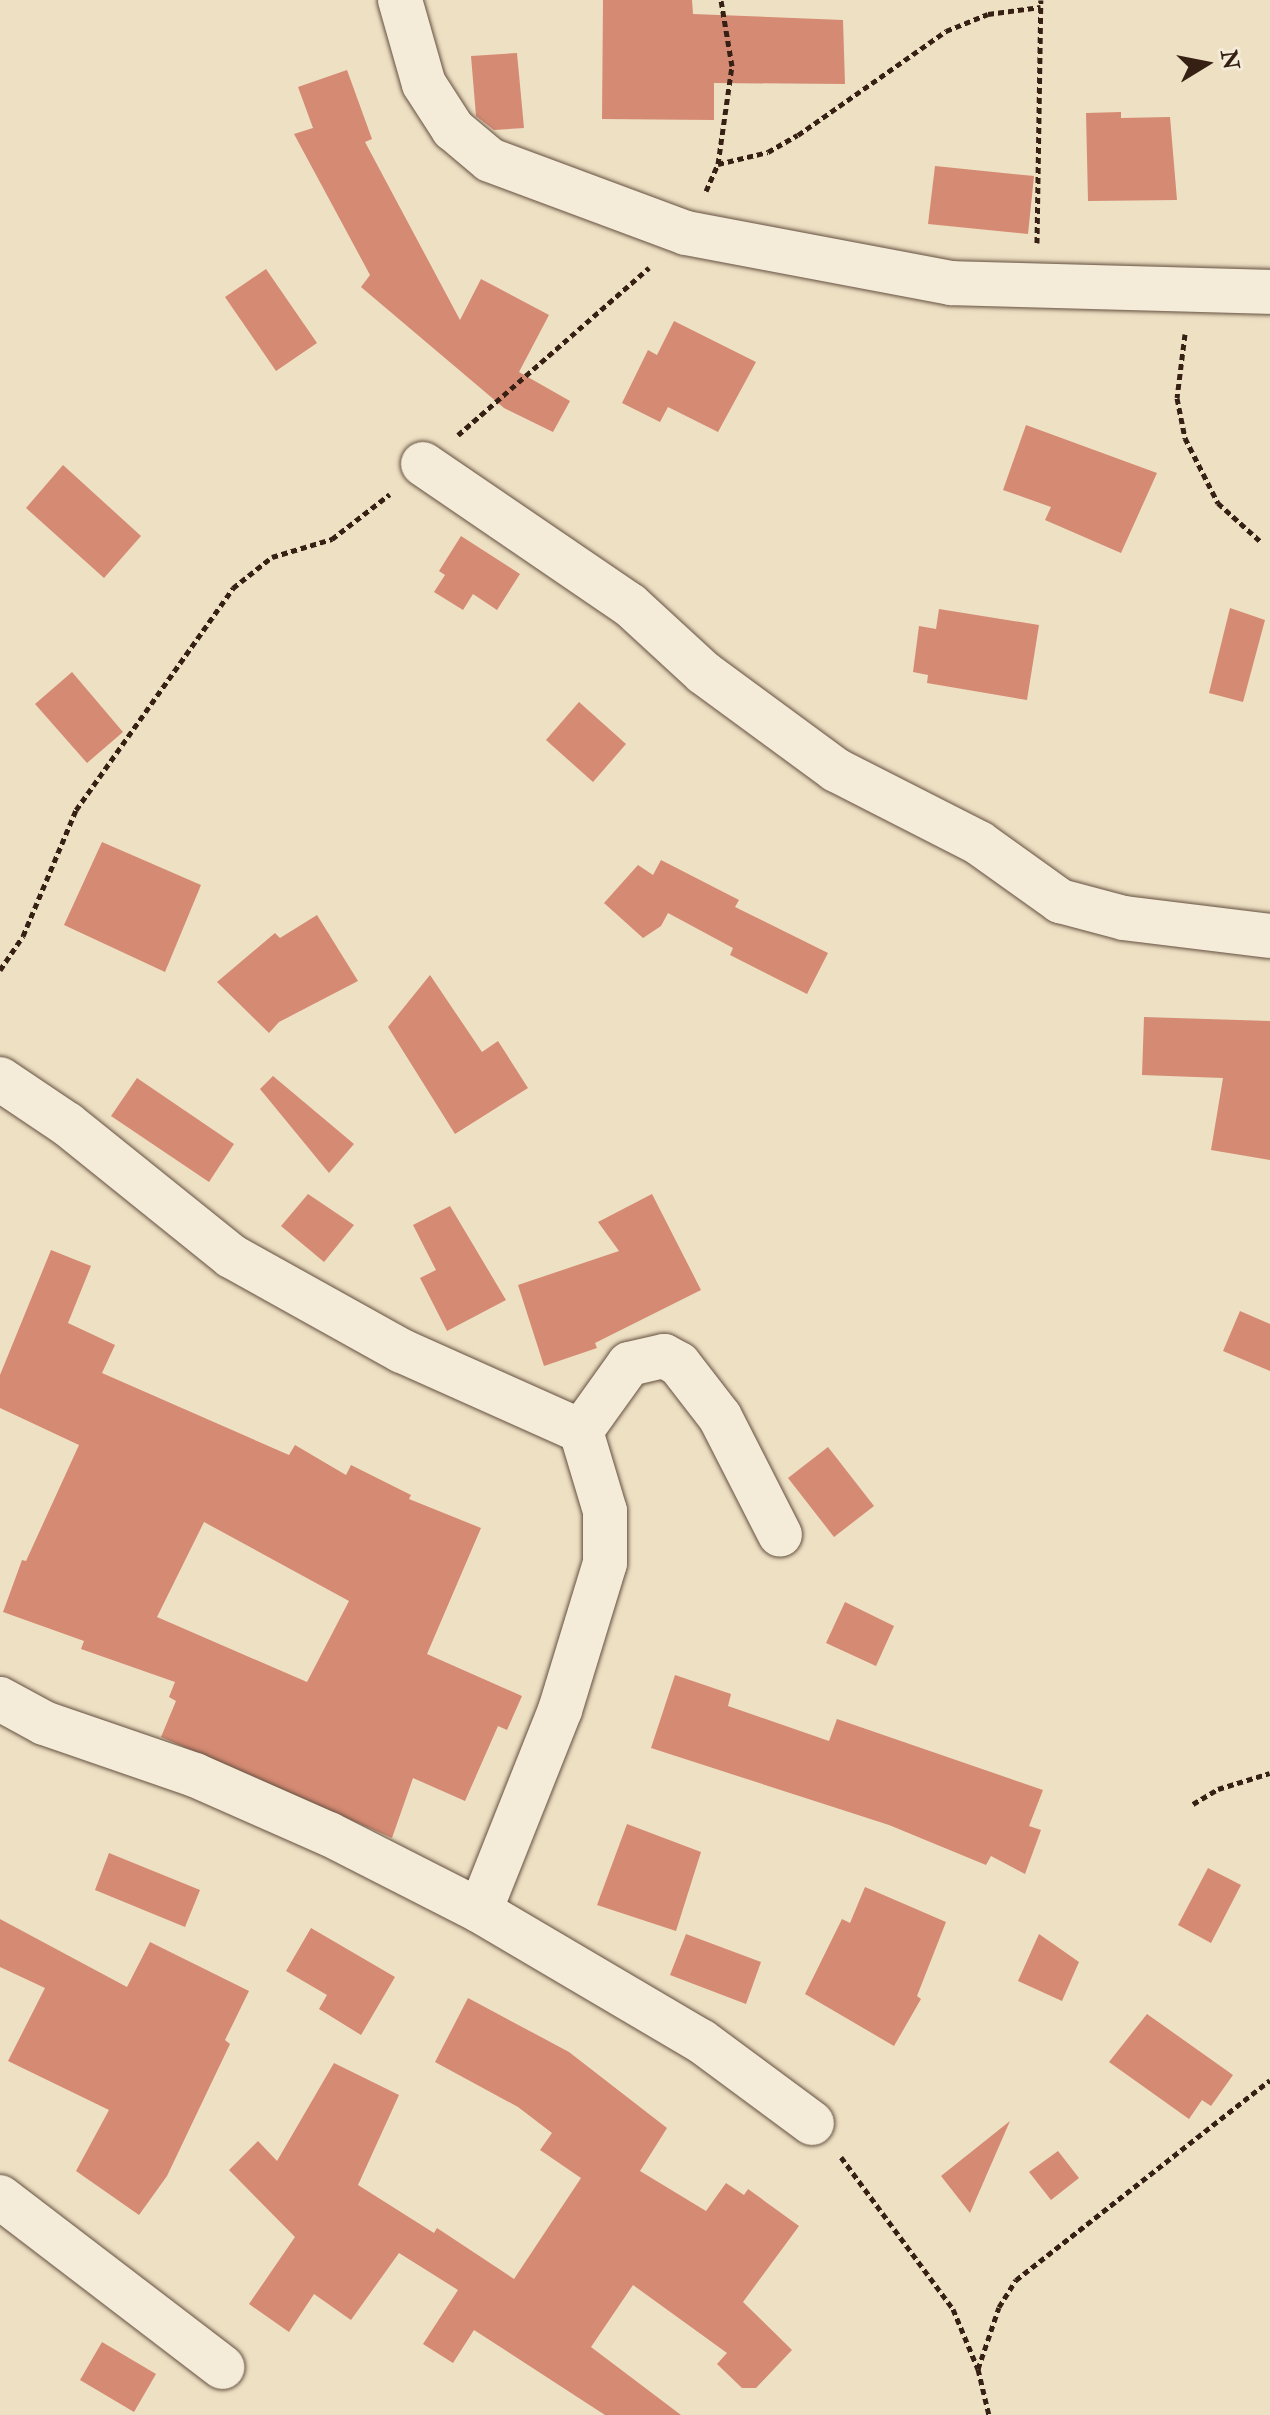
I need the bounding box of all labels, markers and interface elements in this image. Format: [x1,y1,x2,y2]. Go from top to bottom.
north arrow [1166,24,1246,104]
text: N [1214,48,1245,72]

